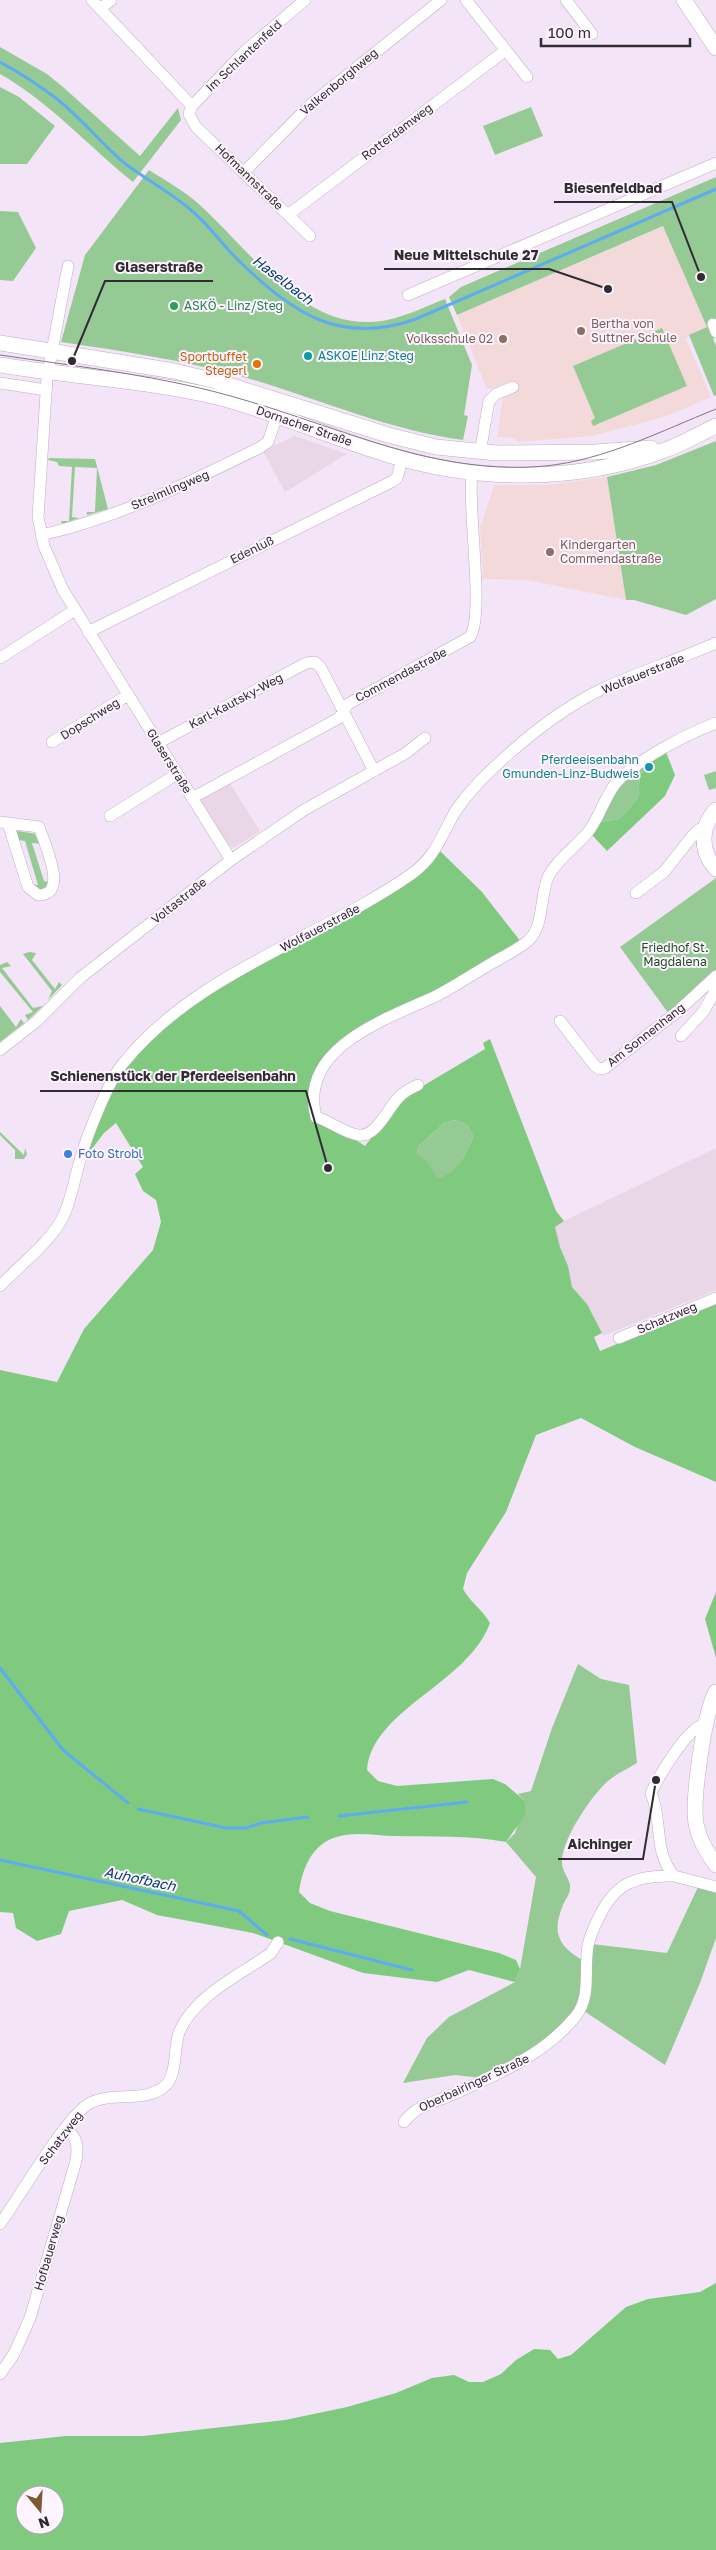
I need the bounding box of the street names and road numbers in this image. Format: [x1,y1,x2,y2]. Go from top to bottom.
street label: Im Schlantenfeld [203,17,285,95]
street label: Valkenborghweg [297,45,380,118]
street label: Rotterdamweg [358,100,435,163]
street label: Hofmannstraße [212,140,287,213]
street label: Dornacher Straße [254,402,354,449]
street label: Streimlingweg [129,466,211,513]
street label: Edenluß [227,532,276,567]
street label: Commendastraße [352,644,449,705]
street label: Wolfauerstraße [599,650,686,697]
street label: Karl-Kautsky-Weg [186,669,285,732]
street label: Dopschweg [57,694,122,743]
street label: Glaserstraße [144,726,195,796]
street label: Voltastraße [148,874,209,927]
street label: Wolfauerstraße [277,900,362,955]
street label: Am Sonnenhang [604,1000,688,1070]
street label: Schatzweg [635,1298,699,1337]
street label: Oberbairinger Straße [416,2050,531,2115]
street label: Schatzweg [36,2108,86,2168]
street label: Hofbauerweg [31,2213,66,2292]

